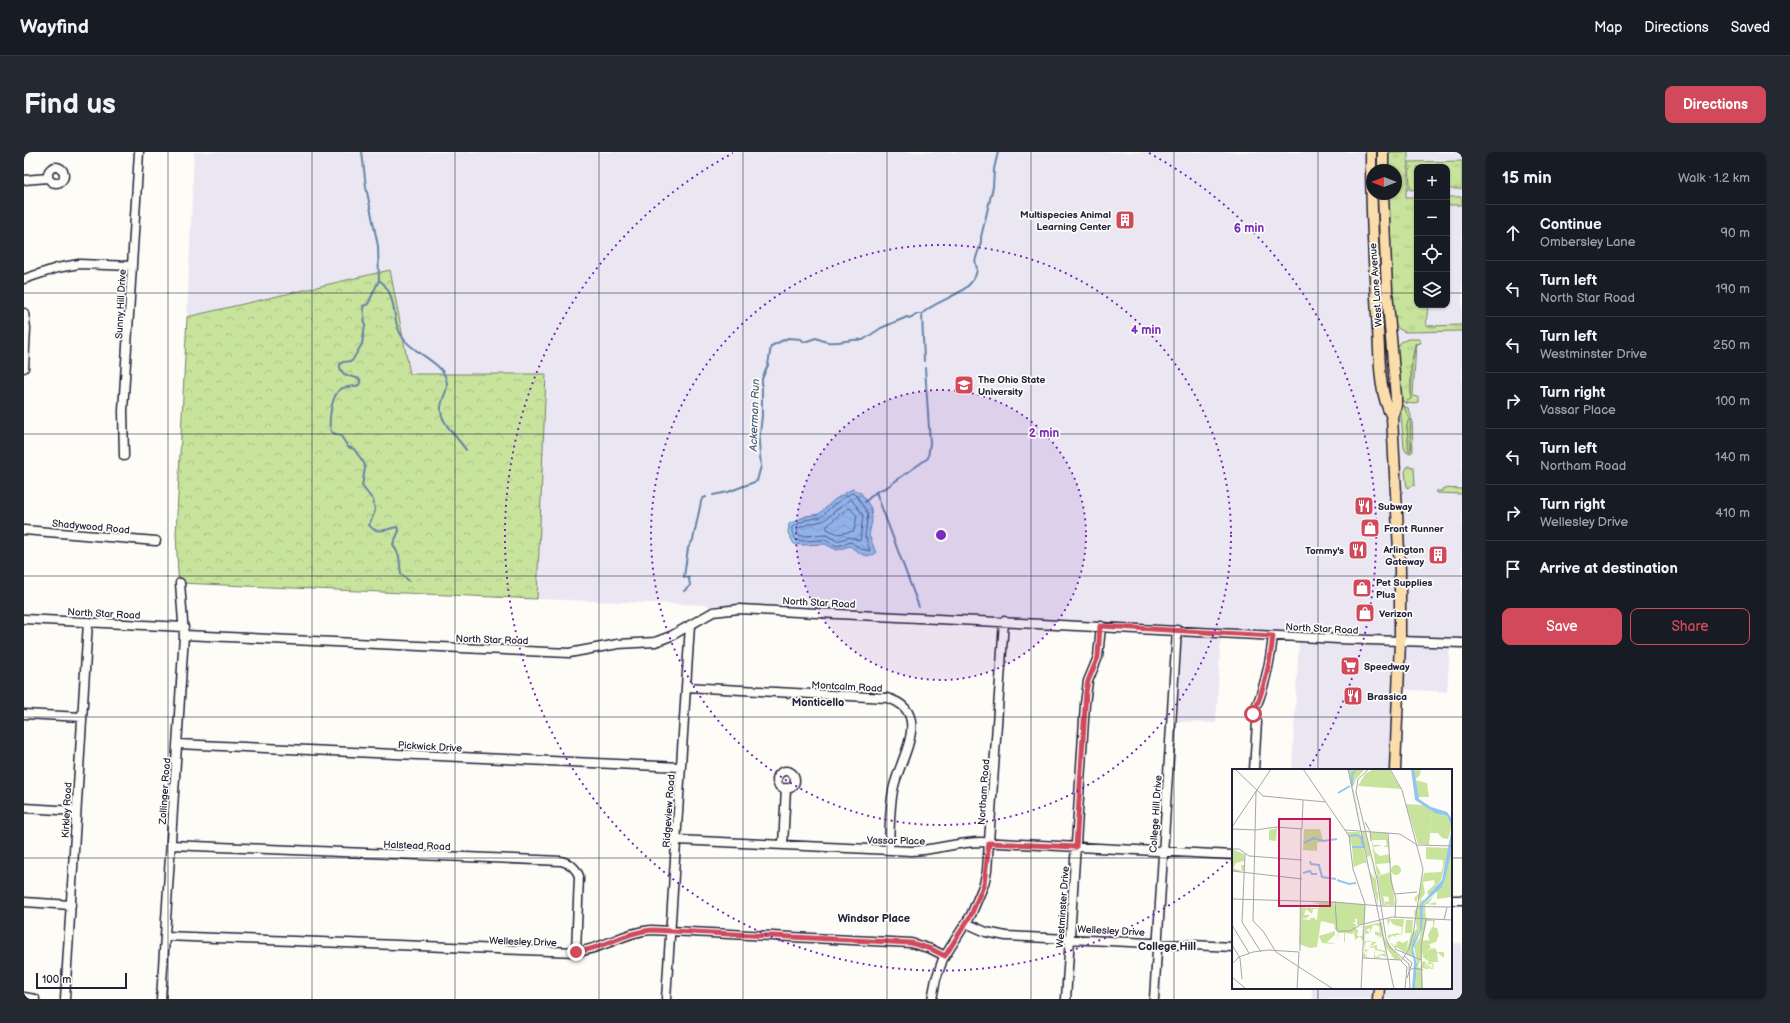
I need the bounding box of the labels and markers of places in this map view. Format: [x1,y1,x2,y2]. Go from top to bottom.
place label: Multispecies Animal Learning Center [1020,209,1112,233]
building icon: Multispecies Animal Learning Center [1114,209,1136,231]
school or university icon: The Ohio State University [953,374,975,396]
place label: The Ohio State University [978,374,1045,398]
restaurant icon: Subway [1353,495,1375,517]
place label: Subway [1378,501,1413,513]
shop icon: Front Runner [1359,517,1381,539]
place label: Front Runner [1384,523,1445,535]
centre of rings [934,528,948,542]
restaurant icon: Tommy's [1347,539,1369,561]
place label: Arlington Gateway [1382,544,1424,568]
building icon: Arlington Gateway [1427,544,1449,566]
place label: Tommy's [1305,545,1344,557]
shop icon: Pet Supplies Plus [1351,577,1373,599]
place label: Pet Supplies Plus [1376,577,1432,601]
shop icon: Verizon [1354,602,1376,624]
place label: Verizon [1379,608,1413,620]
supermarket icon: Speedway [1339,655,1361,677]
place label: Speedway [1364,661,1410,673]
restaurant icon: Brassica [1342,685,1364,707]
place label: Brassica [1367,691,1407,703]

